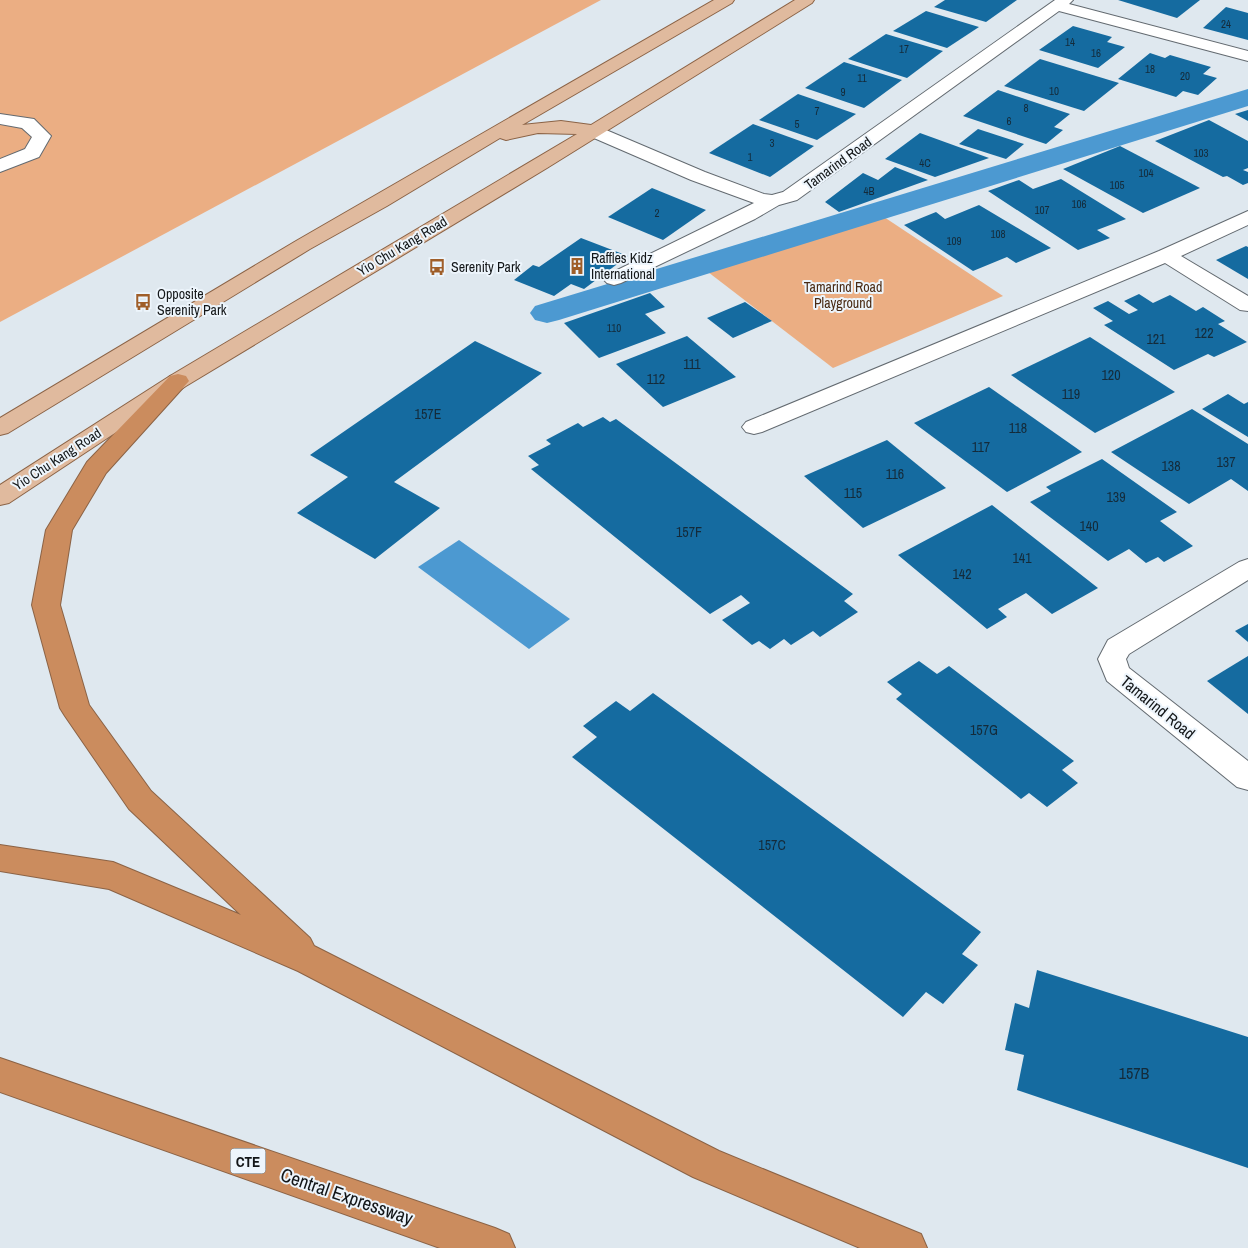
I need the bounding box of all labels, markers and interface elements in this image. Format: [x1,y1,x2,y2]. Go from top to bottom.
house number: 24 [1221,17,1231,31]
house number: 14 [1065,35,1075,49]
house number: 17 [899,42,909,56]
house number: 16 [1091,46,1101,60]
house number: 18 [1145,62,1155,76]
house number: 20 [1180,69,1190,83]
house number: 11 [857,71,867,85]
house number: 10 [1049,84,1059,98]
house number: 9 [840,85,846,99]
house number: 8 [1023,101,1029,115]
house number: 7 [814,104,820,118]
house number: 6 [1006,114,1012,128]
house number: 5 [794,117,800,131]
street label: Tamarind Road [801,133,875,193]
house number: 3 [769,136,775,150]
house number: 103 [1193,146,1209,160]
house number: 1 [747,150,753,164]
house number: 4C [919,156,931,170]
house number: 104 [1138,166,1154,180]
house number: 105 [1109,178,1125,192]
house number: 4B [863,184,875,198]
house number: 106 [1071,197,1087,211]
house number: 107 [1034,203,1050,217]
house number: 2 [654,206,660,220]
street label: Yio Chu Kang Road [354,212,450,280]
house number: 108 [990,227,1006,241]
house number: 109 [946,234,962,248]
place label: Raffles Kidz International [591,249,655,283]
building icon: Raffles Kidz International [567,256,587,276]
bus stop icon: Serenity Park [427,257,447,277]
place label: Serenity Park [451,258,521,276]
park label: Tamarind Road Playground [804,278,882,312]
place label: Opposite Serenity Park [157,285,227,319]
bus stop icon: Opposite Serenity Park [133,292,153,312]
house number: 110 [607,321,621,335]
house number: 122 [1194,324,1214,342]
house number: 121 [1146,330,1166,348]
house number: 111 [683,355,701,373]
house number: 120 [1101,366,1121,384]
house number: 112 [647,370,665,388]
house number: 119 [1062,385,1080,403]
house number: 157E [415,405,441,423]
house number: 118 [1009,419,1027,437]
street label: Yio Chu Kang Road [9,424,105,494]
house number: 117 [972,438,990,456]
house number: 137 [1216,453,1236,471]
house number: 138 [1161,457,1181,475]
house number: 116 [886,465,904,483]
house number: 115 [844,484,862,502]
house number: 139 [1106,488,1126,506]
house number: 140 [1079,517,1099,535]
house number: 157F [676,523,702,541]
house number: 141 [1012,549,1032,567]
house number: 142 [952,565,972,583]
street label: Tamarind Road [1116,670,1200,744]
house number: 157G [970,721,998,739]
house number: 157C [758,836,786,854]
house number: 157B [1119,1062,1150,1084]
road number: CTE [230,1148,266,1174]
street label: Central Expressway [277,1161,417,1231]

